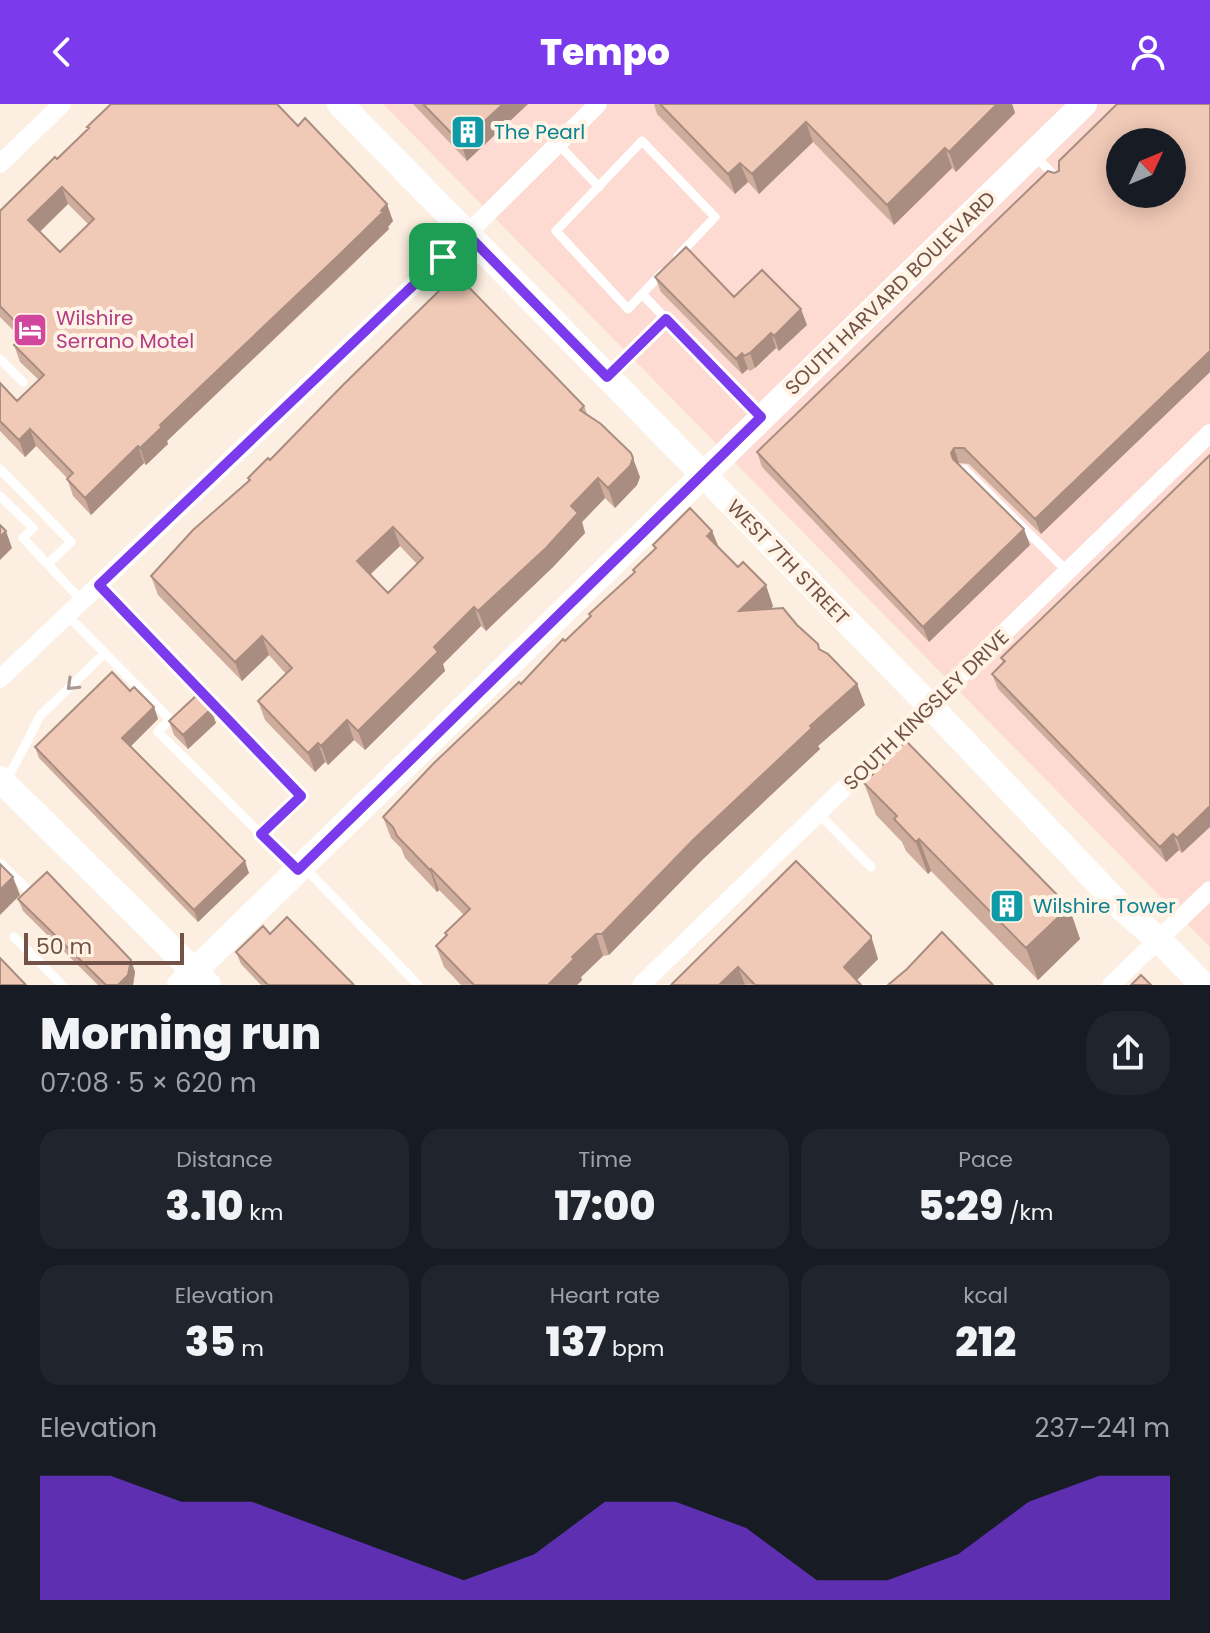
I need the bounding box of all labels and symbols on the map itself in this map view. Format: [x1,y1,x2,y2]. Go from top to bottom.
building icon: The Pearl [449,113,487,151]
place label: The Pearl [494,118,585,146]
north arrow [1106,128,1186,208]
street label: SOUTH HARVARD BOULEVARD [779,185,1001,401]
pin [409,223,477,291]
place label: Wilshire Serrano Motel [56,304,194,355]
hotel icon: Wilshire Serrano Motel [11,311,49,349]
street label: WEST 7TH STREET [721,493,855,631]
street label: SOUTH KINGSLEY DRIVE [837,623,1015,797]
one-way arrow [67,676,81,690]
building icon: Wilshire Tower [988,887,1026,925]
place label: Wilshire Tower [1033,892,1176,920]
scale bar [24,929,184,965]

